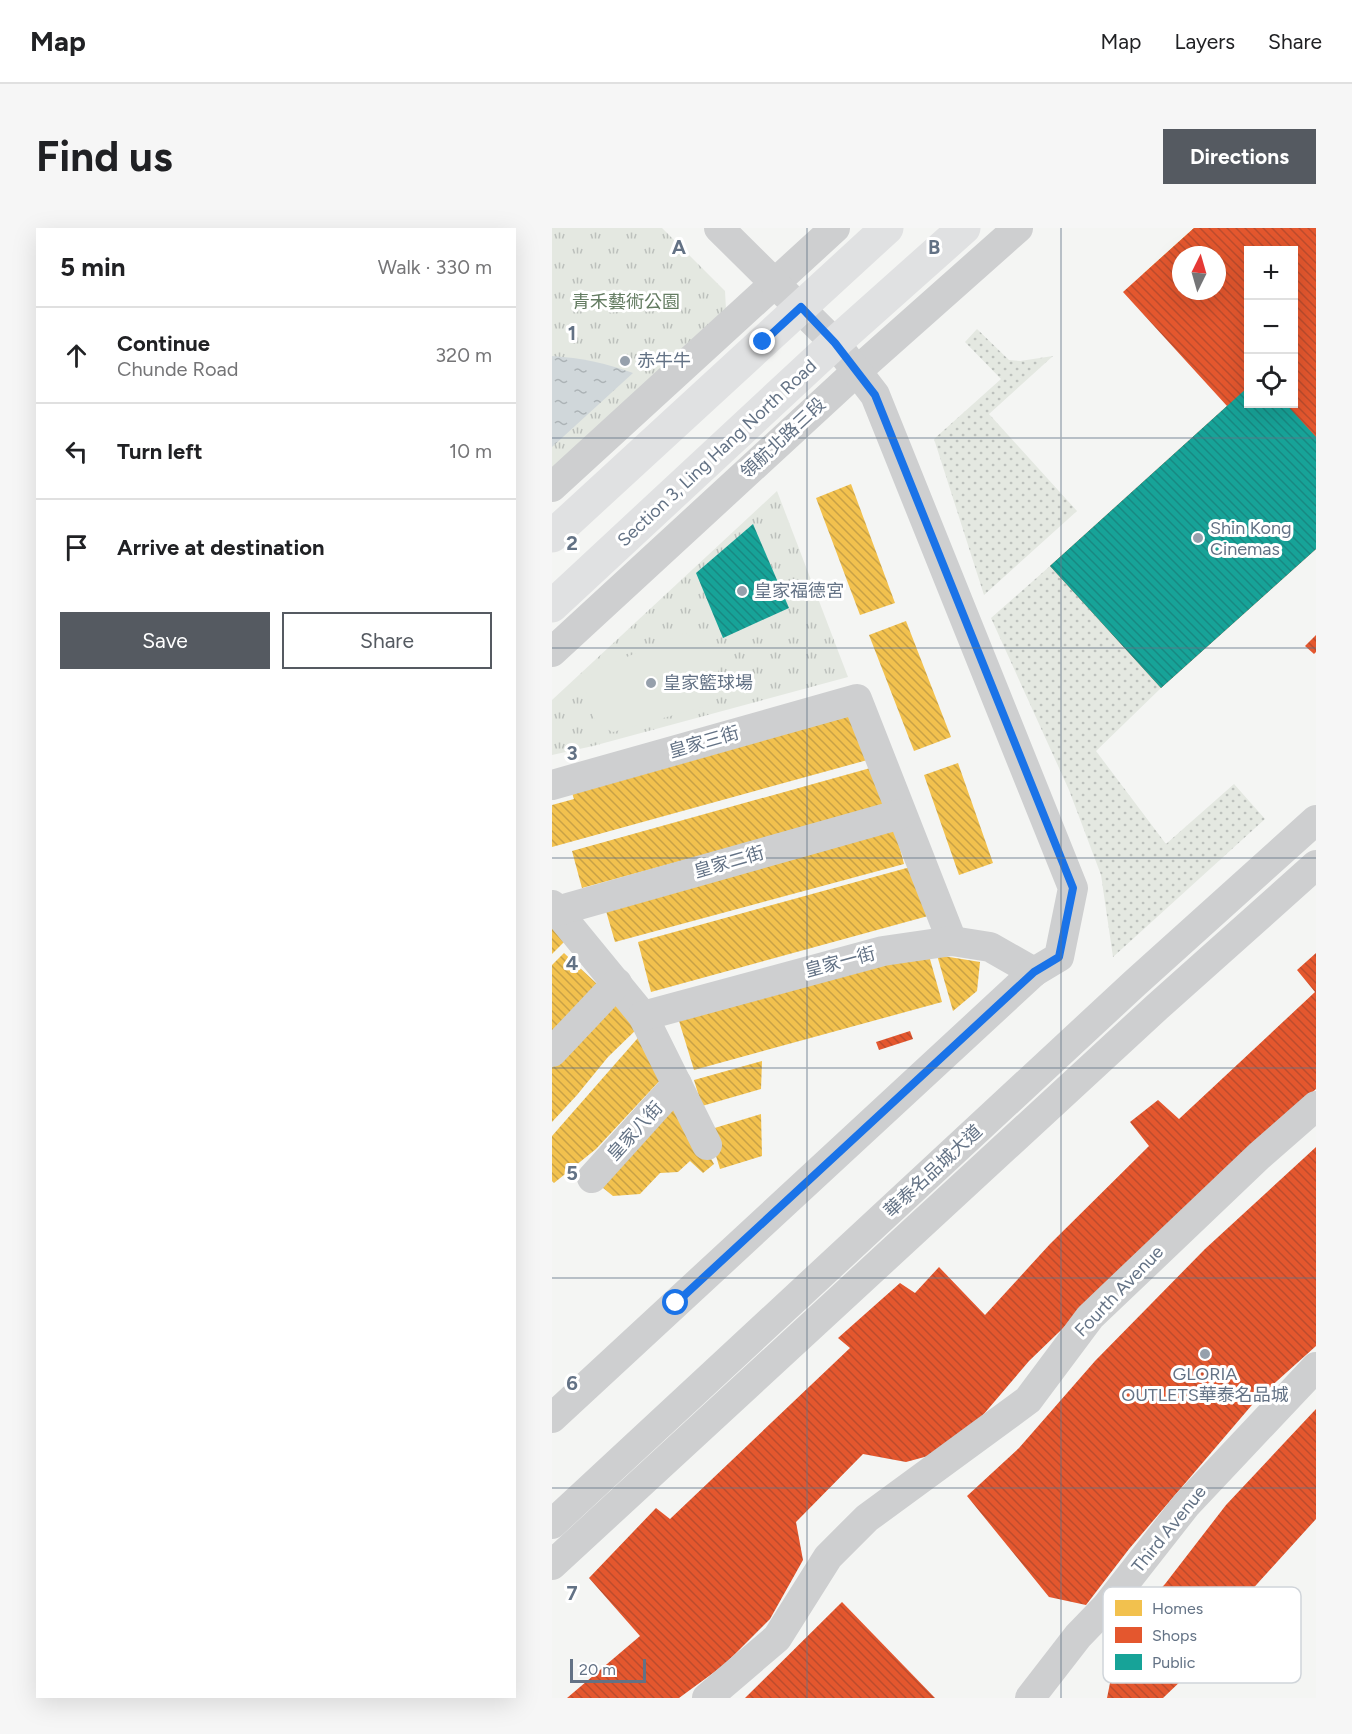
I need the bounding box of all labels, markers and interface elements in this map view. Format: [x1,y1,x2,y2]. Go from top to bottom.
text: Map [30,24,86,58]
text: Map [1101,29,1141,54]
text: Layers [1174,29,1235,54]
text: Share [1268,29,1322,54]
button: Directions [1163,129,1316,184]
text: Find us [36,131,173,182]
text: A [672,235,687,259]
text: B [928,235,940,259]
north arrow [1172,246,1226,300]
map controls [1244,246,1298,408]
button: + [1244,246,1298,300]
text: 5 min [60,251,126,283]
text: Walk · 330 m [378,255,492,279]
park label: 青禾藝術公園 [572,291,680,313]
button: − [1244,300,1298,354]
text: 1 [568,321,576,345]
route end [749,328,775,354]
text: Continue [117,330,210,357]
icon: ahead [60,339,93,372]
text: 320 m [435,343,492,367]
place label: 赤牛牛 [637,350,691,372]
marker: 赤牛牛 [618,354,632,368]
button: locate [1244,354,1298,408]
street label: Section 3, Ling Hang North Road [613,355,821,551]
text: Chunde Road [117,357,239,381]
street label: 領航北路三段 [736,393,830,483]
icon: left [60,435,93,468]
text: Turn left [117,438,203,465]
text: 10 m [449,439,492,463]
place label: Shin Kong Cinemas [1210,517,1292,560]
icon: arrive [60,531,93,564]
text: 2 [566,531,578,555]
marker: Shin Kong Cinemas [1191,531,1205,545]
text: Arrive at destination [117,534,325,561]
place label: 皇家福德宮 [754,580,844,602]
marker: 皇家福德宮 [735,584,749,598]
button: Save [60,612,270,669]
button: Share [282,612,492,669]
place label: 皇家籃球場 [663,672,753,694]
marker: 皇家籃球場 [644,676,658,690]
street label: 皇家三街 [666,722,742,762]
text: 3 [566,741,578,765]
street label: 皇家二街 [691,842,767,882]
street label: 皇家一街 [802,942,878,982]
text: 4 [566,951,579,975]
street label: 皇家八街 [603,1097,667,1165]
street label: 華泰名品城大道 [879,1120,987,1222]
text: 5 [566,1161,578,1185]
street label: Fourth Avenue [1070,1241,1168,1341]
route start [662,1289,688,1315]
marker: GLORIA OUTLETS華泰名品城 [1198,1347,1212,1361]
place label: GLORIA OUTLETS華泰名品城 [1121,1363,1289,1406]
text: 6 [566,1371,578,1395]
street label: Third Avenue [1127,1481,1211,1577]
text: 7 [566,1581,578,1605]
legend [1103,1587,1301,1683]
text: Homes [1152,1599,1203,1618]
text: Shops [1152,1626,1197,1645]
text: Public [1152,1653,1196,1672]
scale bar [570,1656,646,1684]
text: 20 m [579,1660,616,1679]

